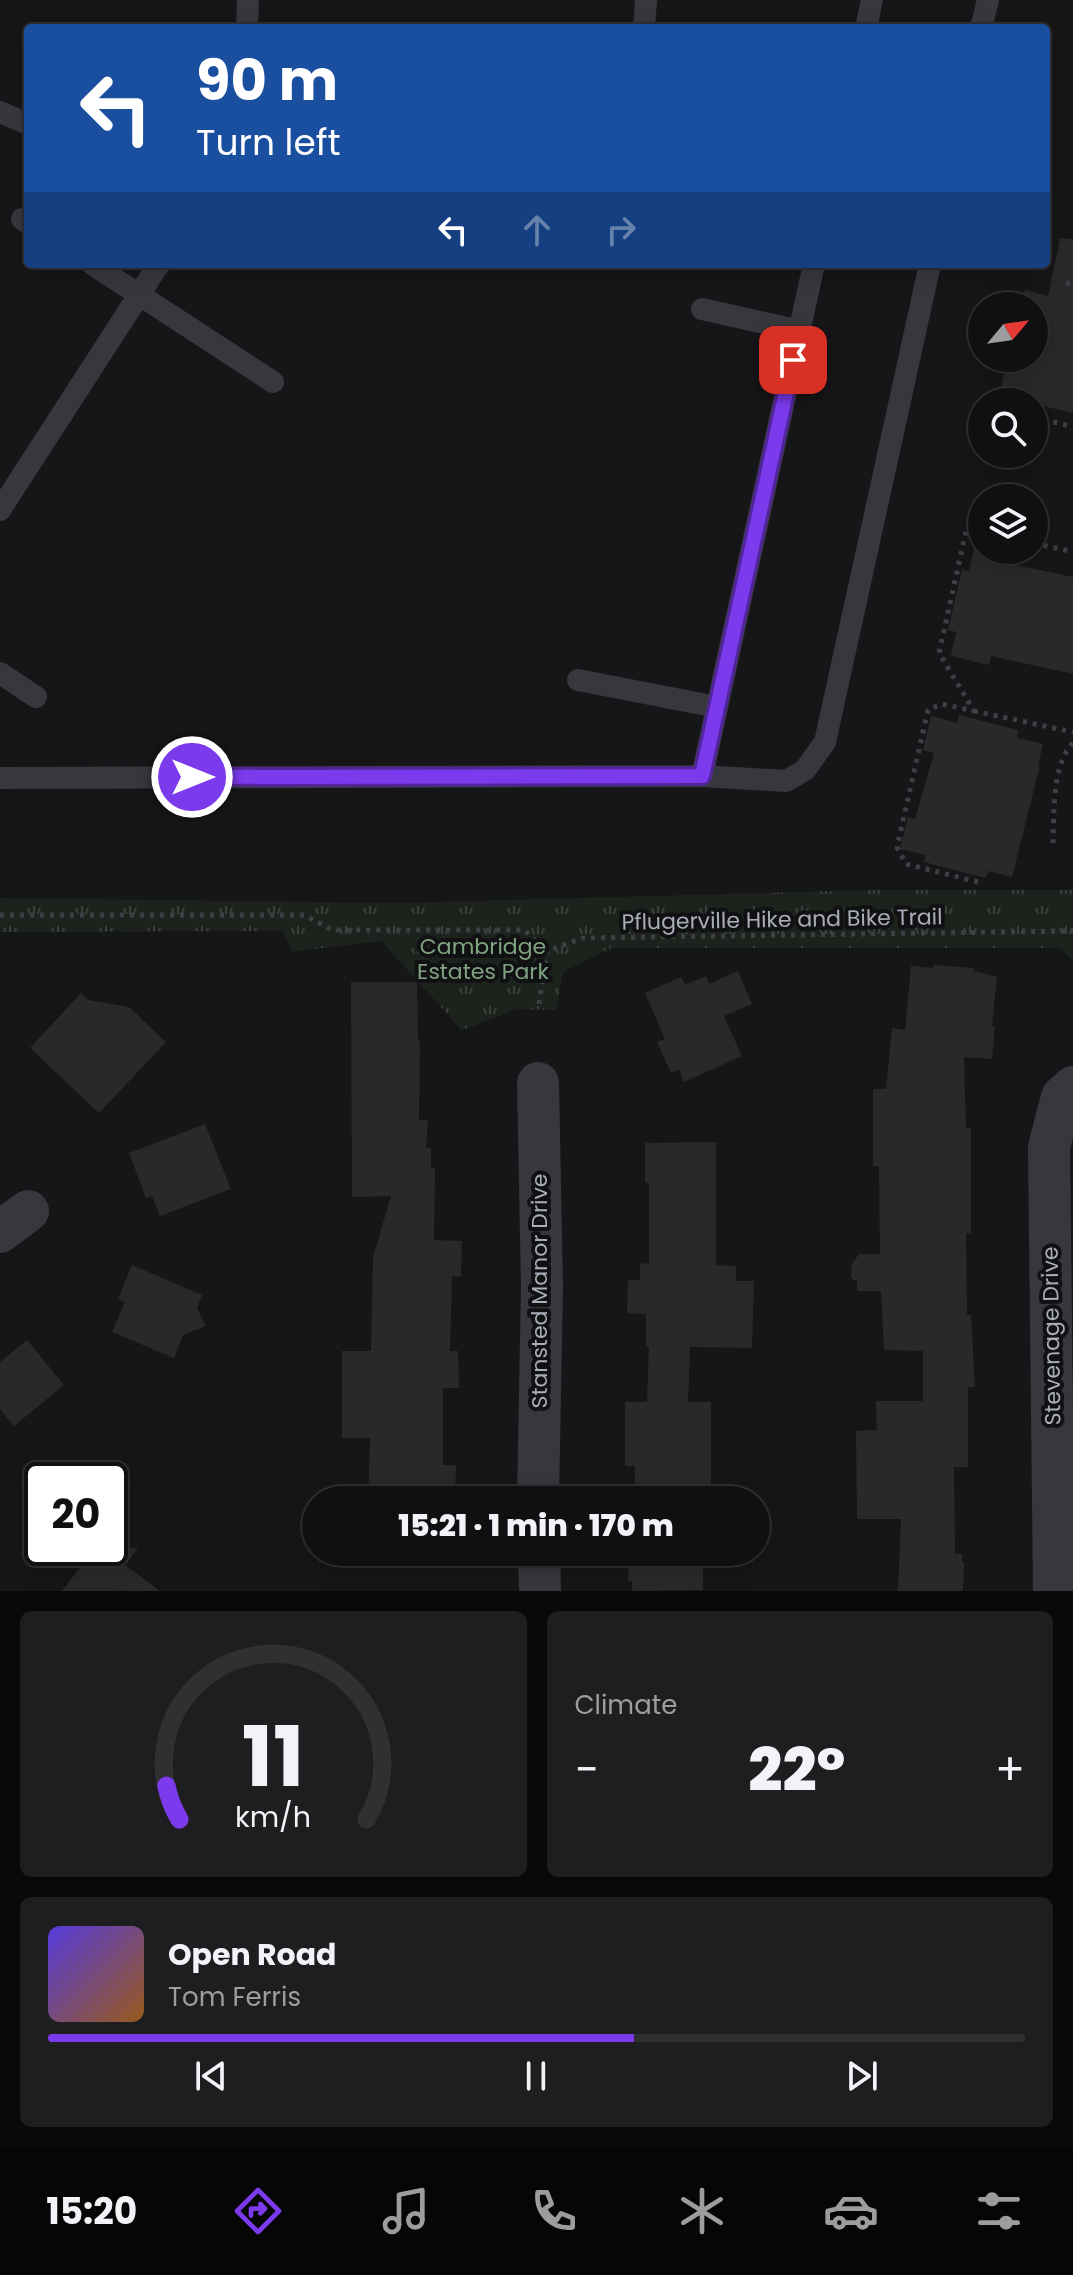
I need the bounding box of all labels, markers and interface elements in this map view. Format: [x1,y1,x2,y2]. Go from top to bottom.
text: 90 m [196,41,338,120]
icon: left [64,56,168,160]
text: Turn left [196,117,341,168]
icon: left [431,208,475,252]
icon: ahead [515,208,559,252]
icon: right [599,208,643,252]
north arrow [968,292,1048,372]
map controls [968,292,1048,564]
pin [759,326,827,394]
icon: arrive [771,338,815,382]
button: search [968,388,1048,468]
button: layers [968,484,1048,564]
position arrow [150,735,234,819]
street label: Pflugerville Hike and Bike Trail [621,901,943,938]
park label: Cambridge Estates Park [417,931,550,987]
street label: Stansted Manor Drive [524,1174,555,1408]
street label: Stevenage Drive [1034,1246,1069,1426]
speed limit sign: 20 [24,1462,128,1566]
text: 15:21 · 1 min · 170 m [398,1504,674,1547]
text: Climate [575,1687,677,1723]
text: 11 [242,1699,305,1815]
text: 22° [748,1728,845,1812]
text: − [575,1739,599,1800]
text: + [995,1739,1025,1800]
text: km/h [235,1797,311,1837]
text: Open Road [168,1933,336,1976]
text: Tom Ferris [168,1979,301,2015]
icon: previous [189,2054,233,2098]
icon: pause [514,2054,558,2098]
icon: next [840,2054,884,2098]
icon: directions [230,2183,286,2239]
icon: music [378,2183,434,2239]
icon: phone [526,2183,582,2239]
icon: climate [674,2183,730,2239]
icon: car [823,2183,879,2239]
icon: filters [971,2183,1027,2239]
text: 15:20 [46,2186,137,2237]

